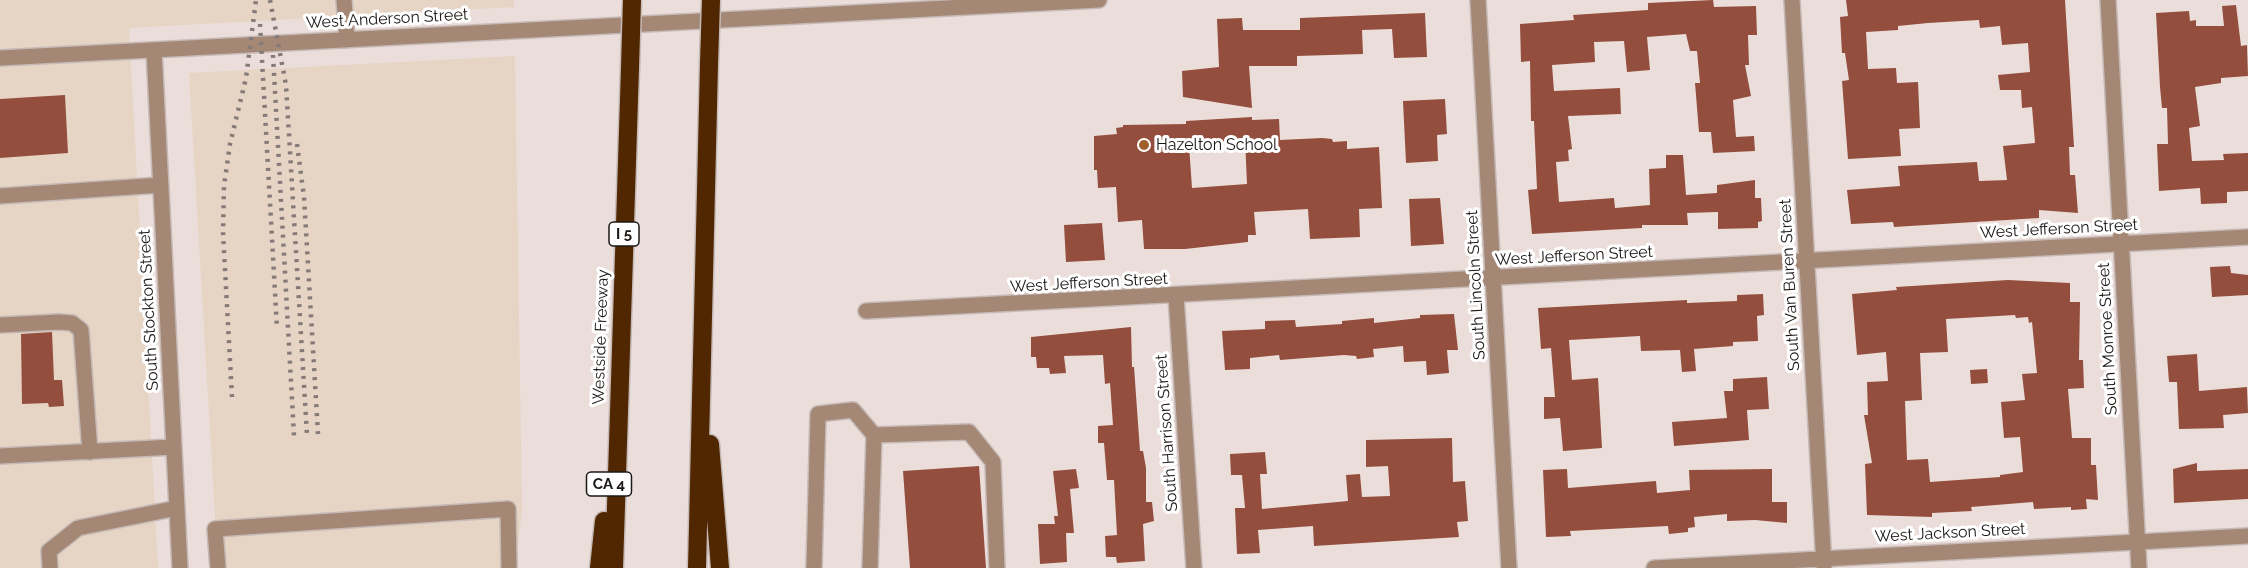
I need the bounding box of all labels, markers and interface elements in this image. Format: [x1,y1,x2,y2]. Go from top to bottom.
street label: West Anderson Street [305,5,469,33]
place label: Hazelton School [1156,135,1277,155]
marker: Hazelton School [1137,138,1151,152]
street label: South Van Buren Street [1776,198,1804,372]
street label: South Lincoln Street [1462,210,1490,360]
street label: West Jefferson Street [1980,215,2138,243]
road number: I 5 [609,222,639,246]
street label: South Stockton Street [135,229,163,391]
street label: West Jefferson Street [1495,242,1653,270]
street label: South Monroe Street [2094,262,2122,416]
street label: Westside Freeway [589,269,613,405]
street label: West Jefferson Street [1010,269,1168,297]
street label: South Harrison Street [1152,354,1182,512]
road number: CA 4 [586,472,632,496]
street label: West Jackson Street [1874,519,2026,547]

